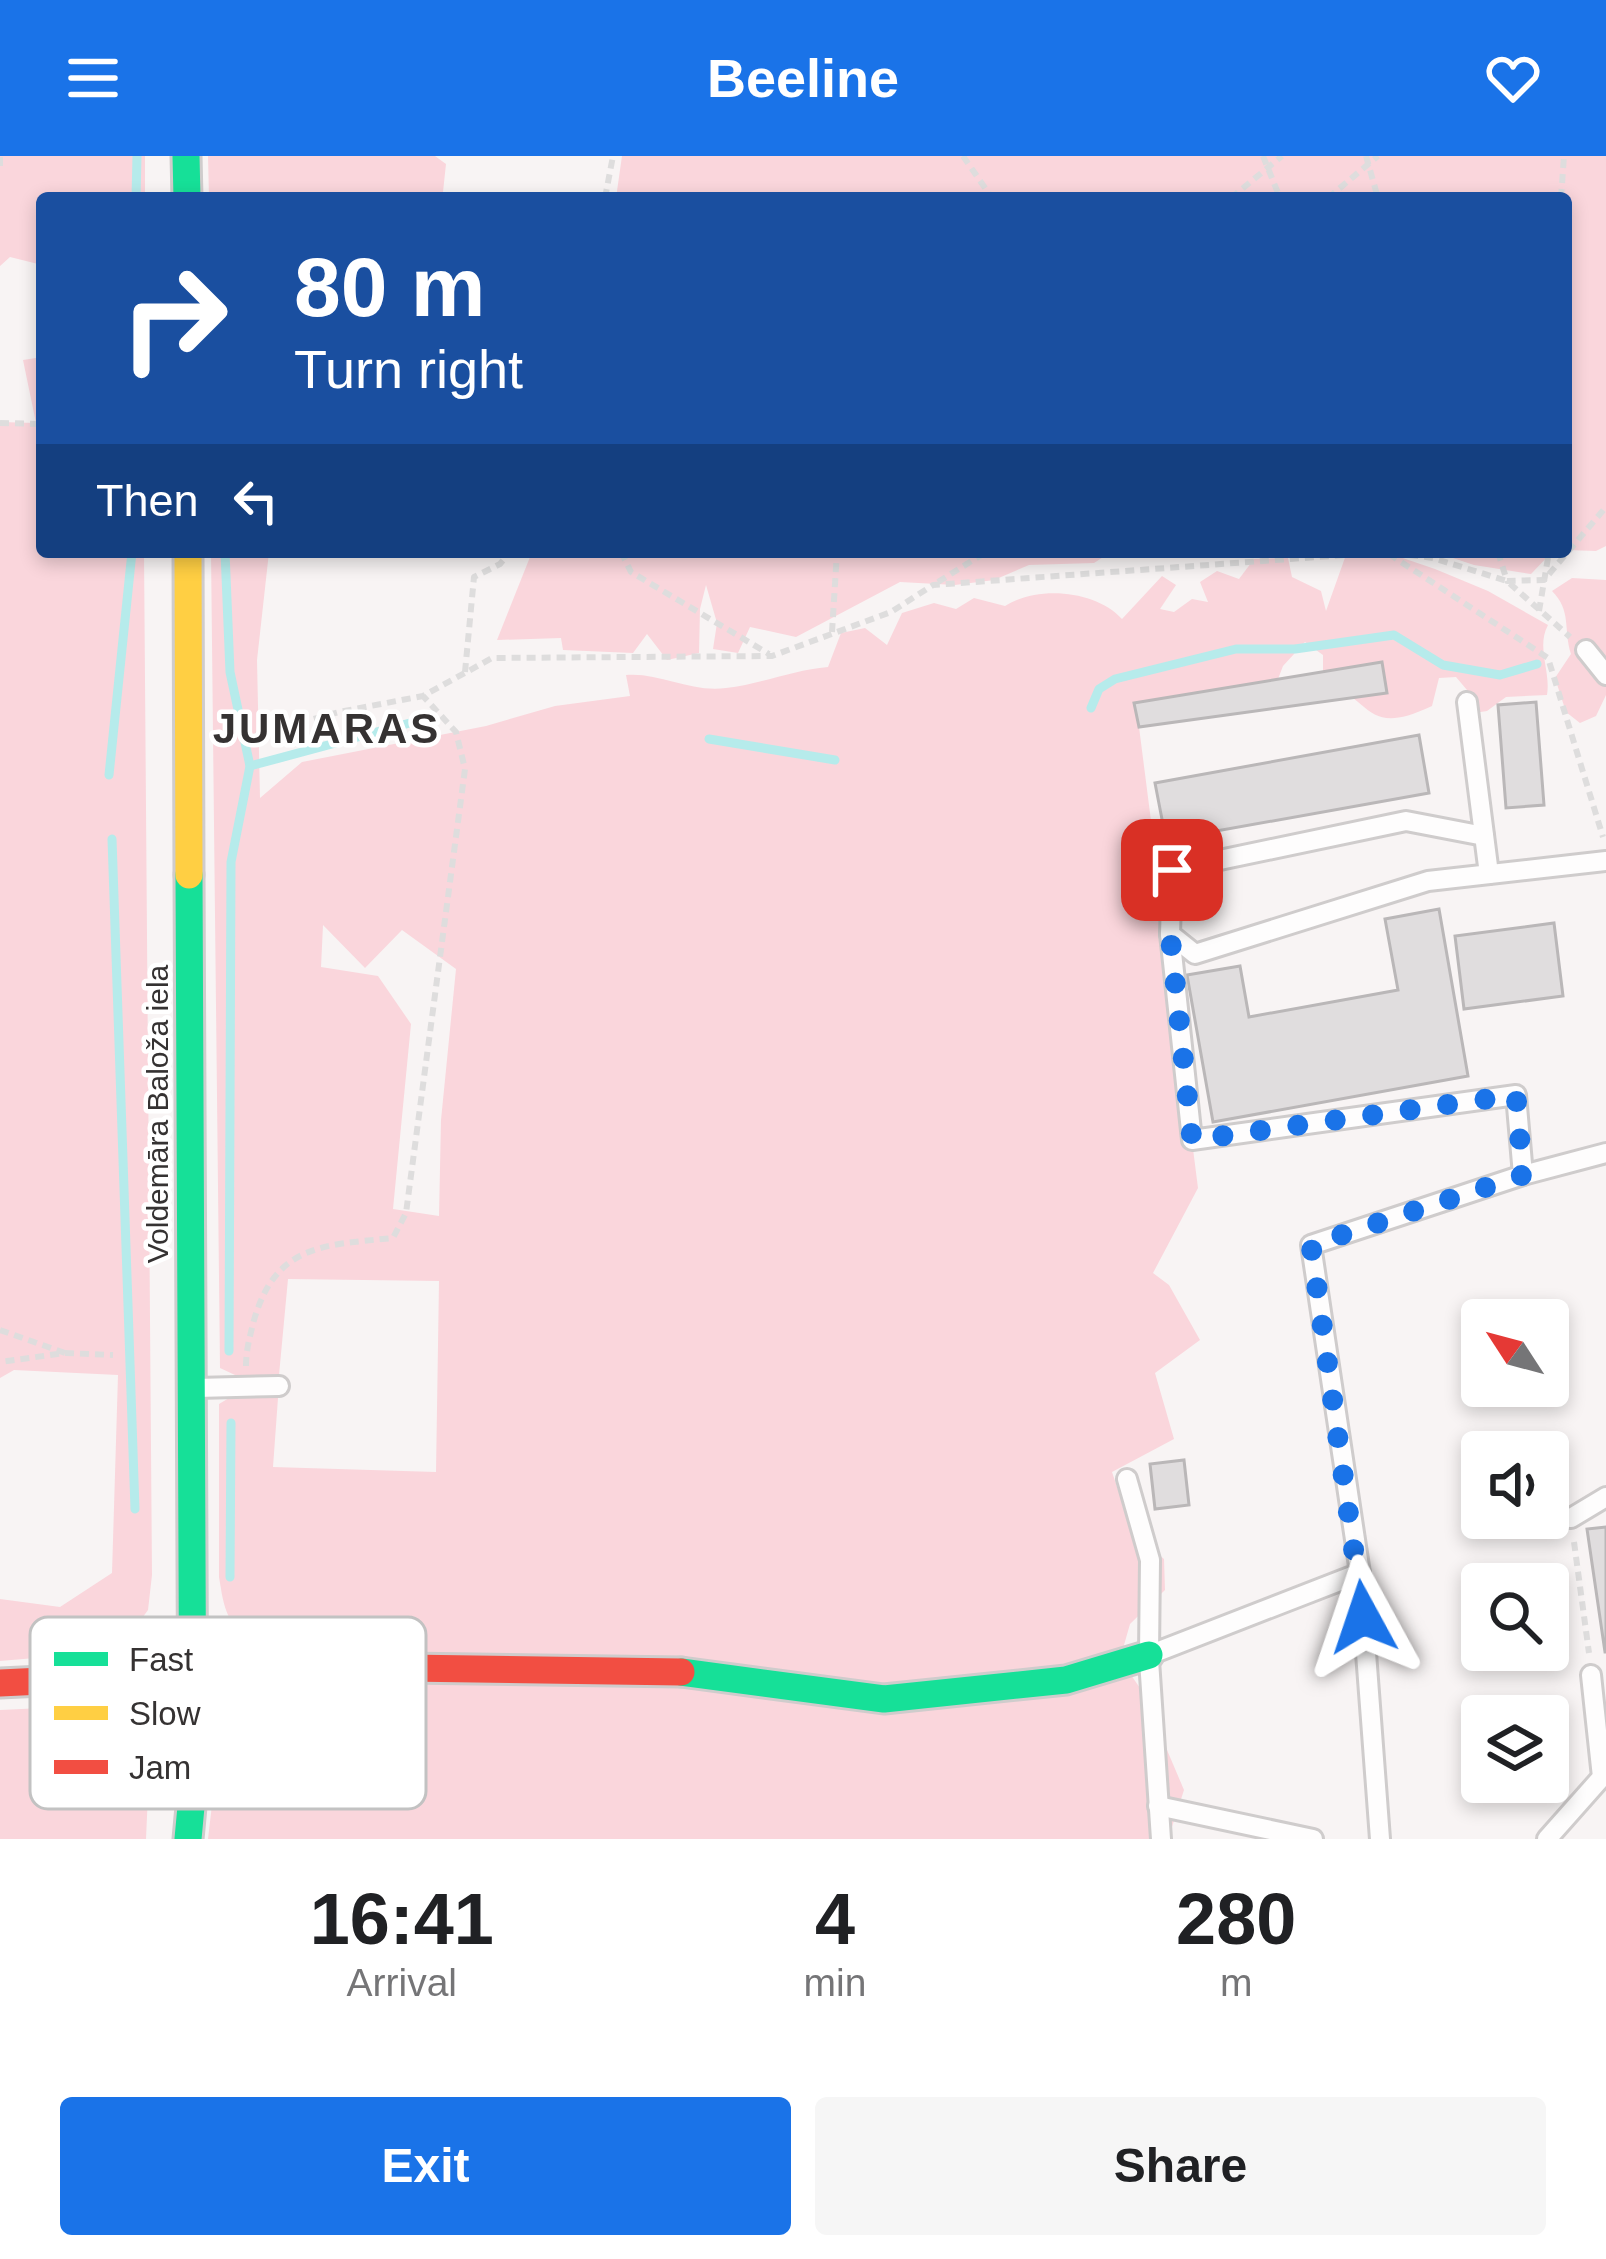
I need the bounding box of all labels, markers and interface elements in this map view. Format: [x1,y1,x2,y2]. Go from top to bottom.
icon: menu [60,45,126,111]
icon: heart [1480,45,1546,111]
text: Beeline [707,48,899,108]
icon: right [96,240,252,396]
text: 80 m [294,240,485,334]
text: Turn right [294,339,523,399]
icon: left [223,468,289,534]
text: Then [96,475,199,526]
district label: JUMARAS [213,705,441,752]
pin [1121,819,1223,921]
icon: arrive [1139,837,1205,903]
street label: Voldemāra Baloža iela [141,964,174,1263]
north arrow [1461,1299,1569,1407]
map controls [1461,1299,1569,1803]
button: sound [1461,1431,1569,1539]
position arrow [1300,1554,1426,1680]
button: search [1461,1563,1569,1671]
legend [30,1617,426,1809]
text: Fast [129,1641,193,1678]
text: Slow [129,1695,201,1732]
button: layers [1461,1695,1569,1803]
text: Jam [129,1749,191,1786]
text: 16:41 [310,1879,494,1959]
text: 4 [815,1879,855,1959]
text: 280 [1176,1879,1296,1959]
text: Arrival [347,1961,457,2004]
text: min [804,1961,866,2004]
text: m [1220,1961,1252,2004]
button: Exit [60,2097,791,2235]
button: Share [815,2097,1546,2235]

